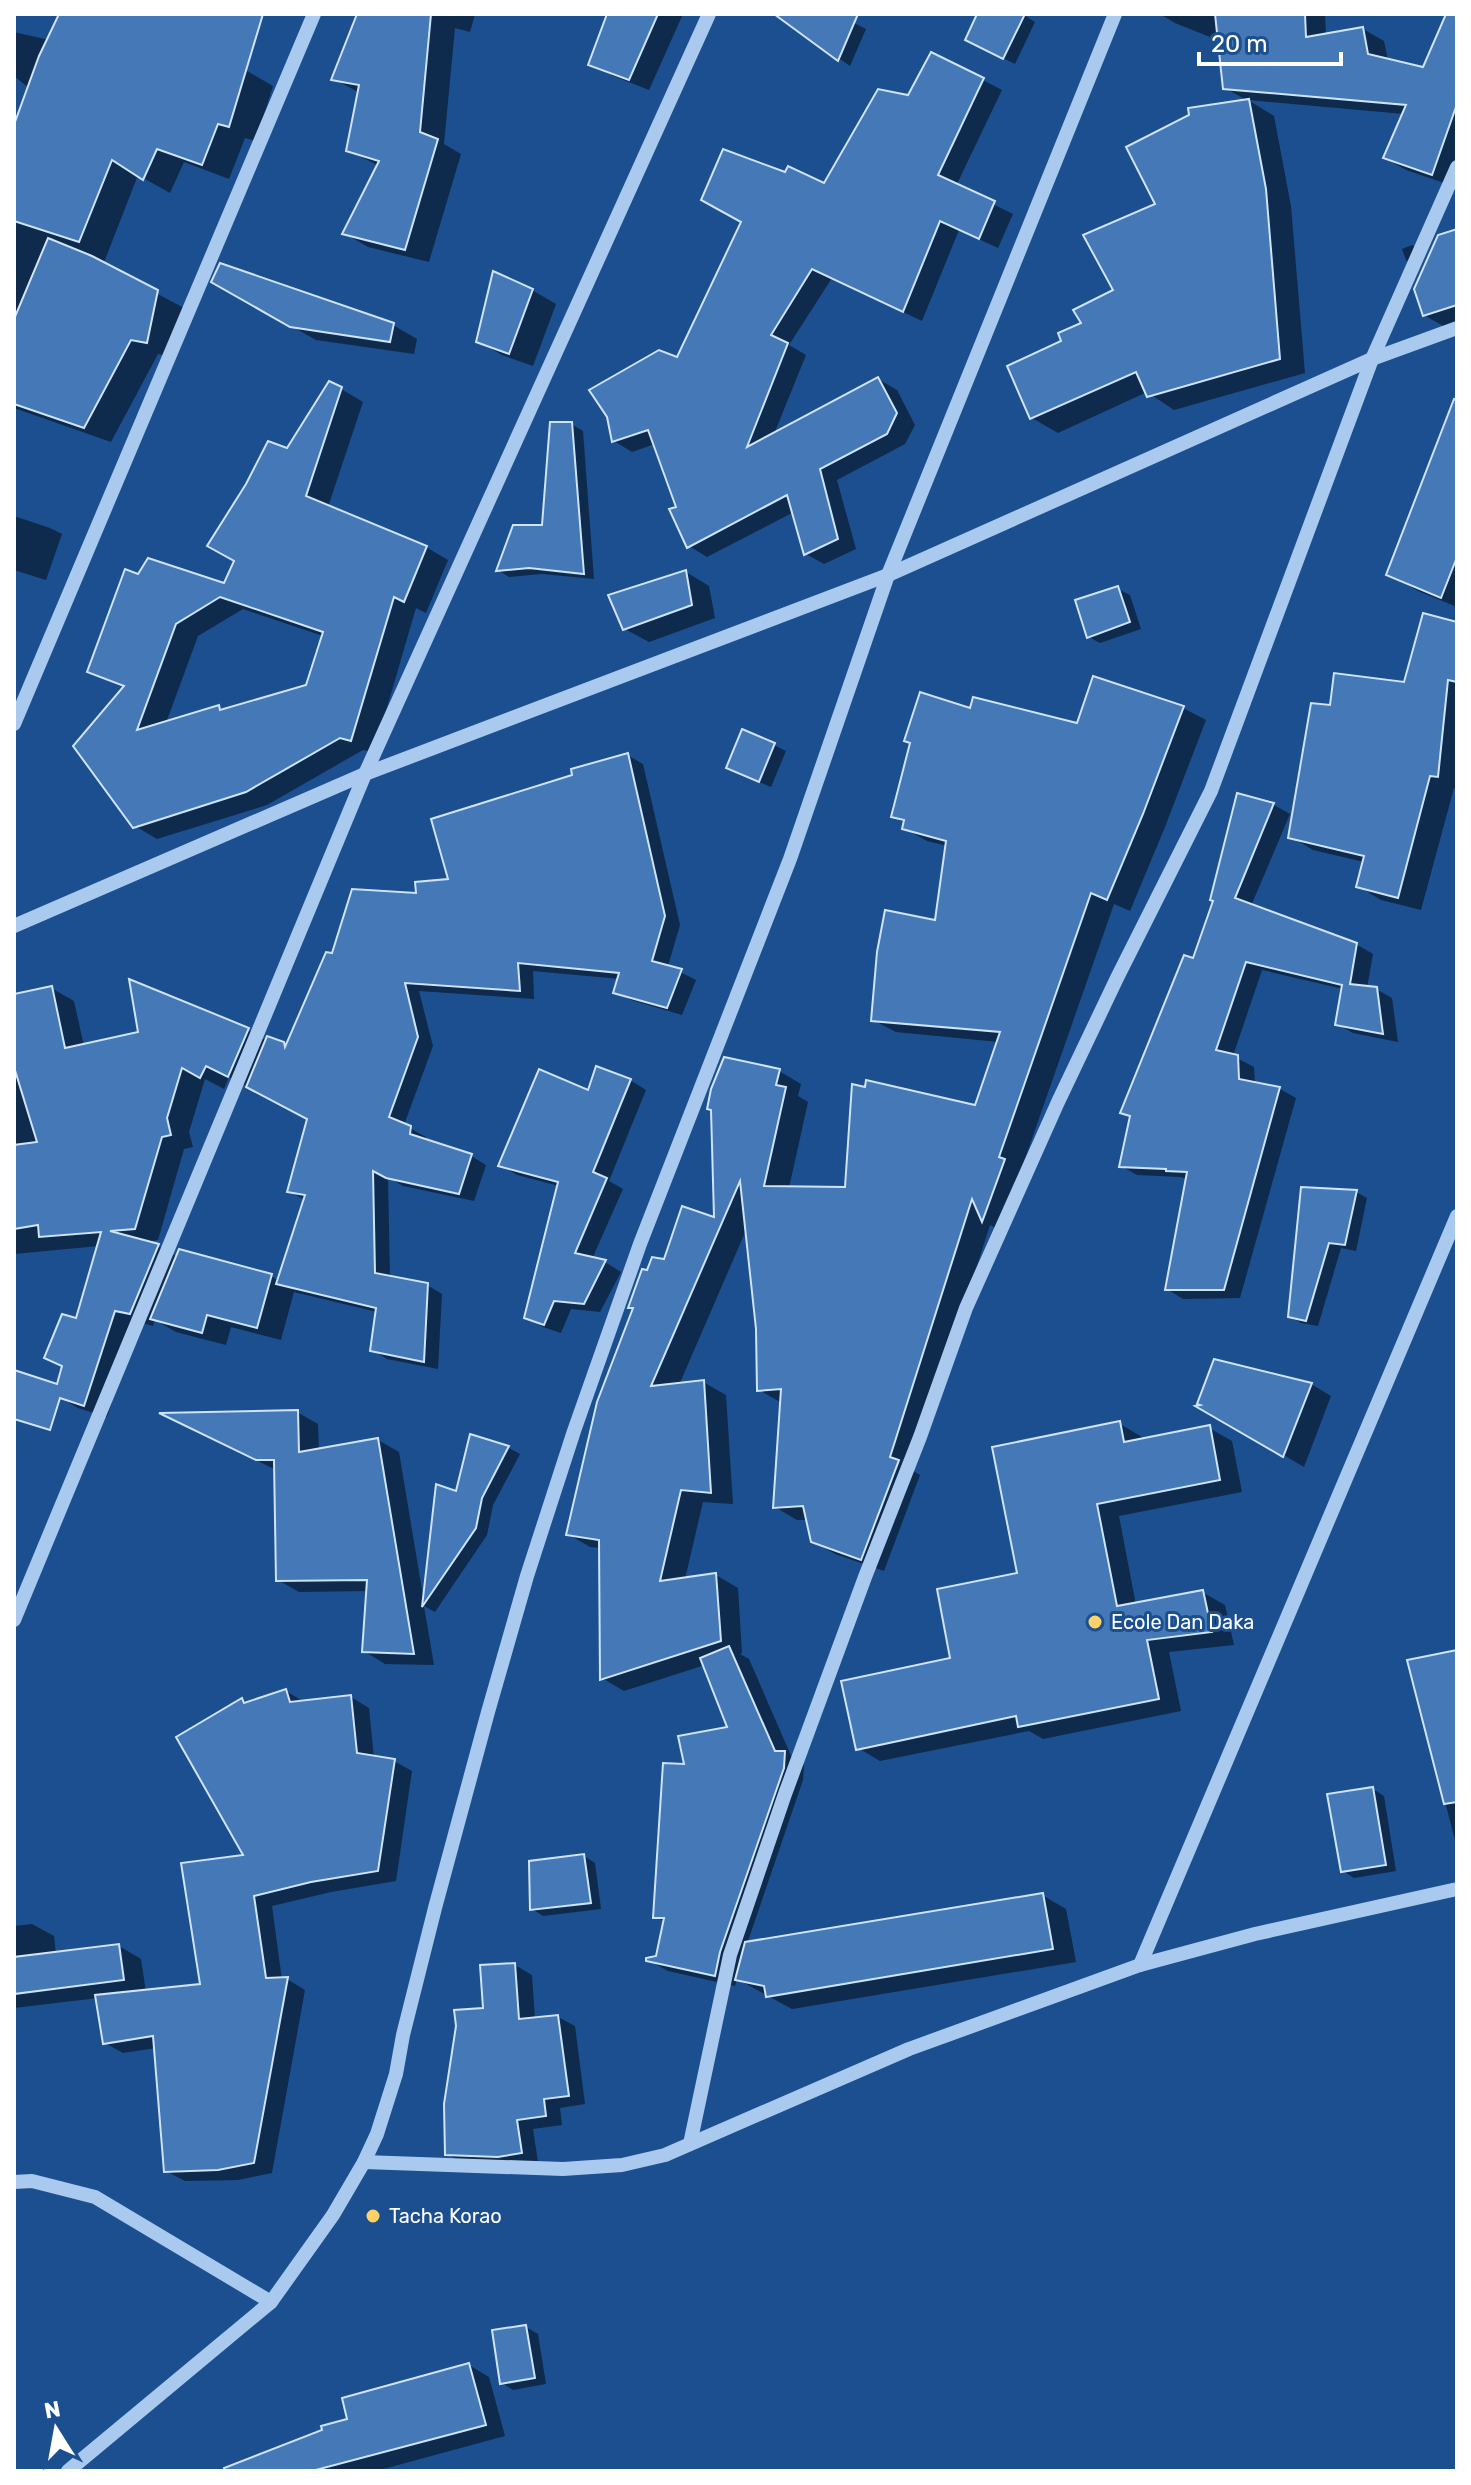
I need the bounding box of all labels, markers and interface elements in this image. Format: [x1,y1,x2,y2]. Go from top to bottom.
scale bar [1199,16,1341,66]
text: 20 m [1211,30,1268,58]
place label: Ecole Dan Daka [1111,1610,1254,1634]
marker: Ecole Dan Daka [1086,1613,1104,1631]
place label: Tacha Korao [389,2204,502,2228]
marker: Tacha Korao [364,2207,382,2225]
north arrow [16,2389,96,2469]
text: N [42,2395,63,2425]

